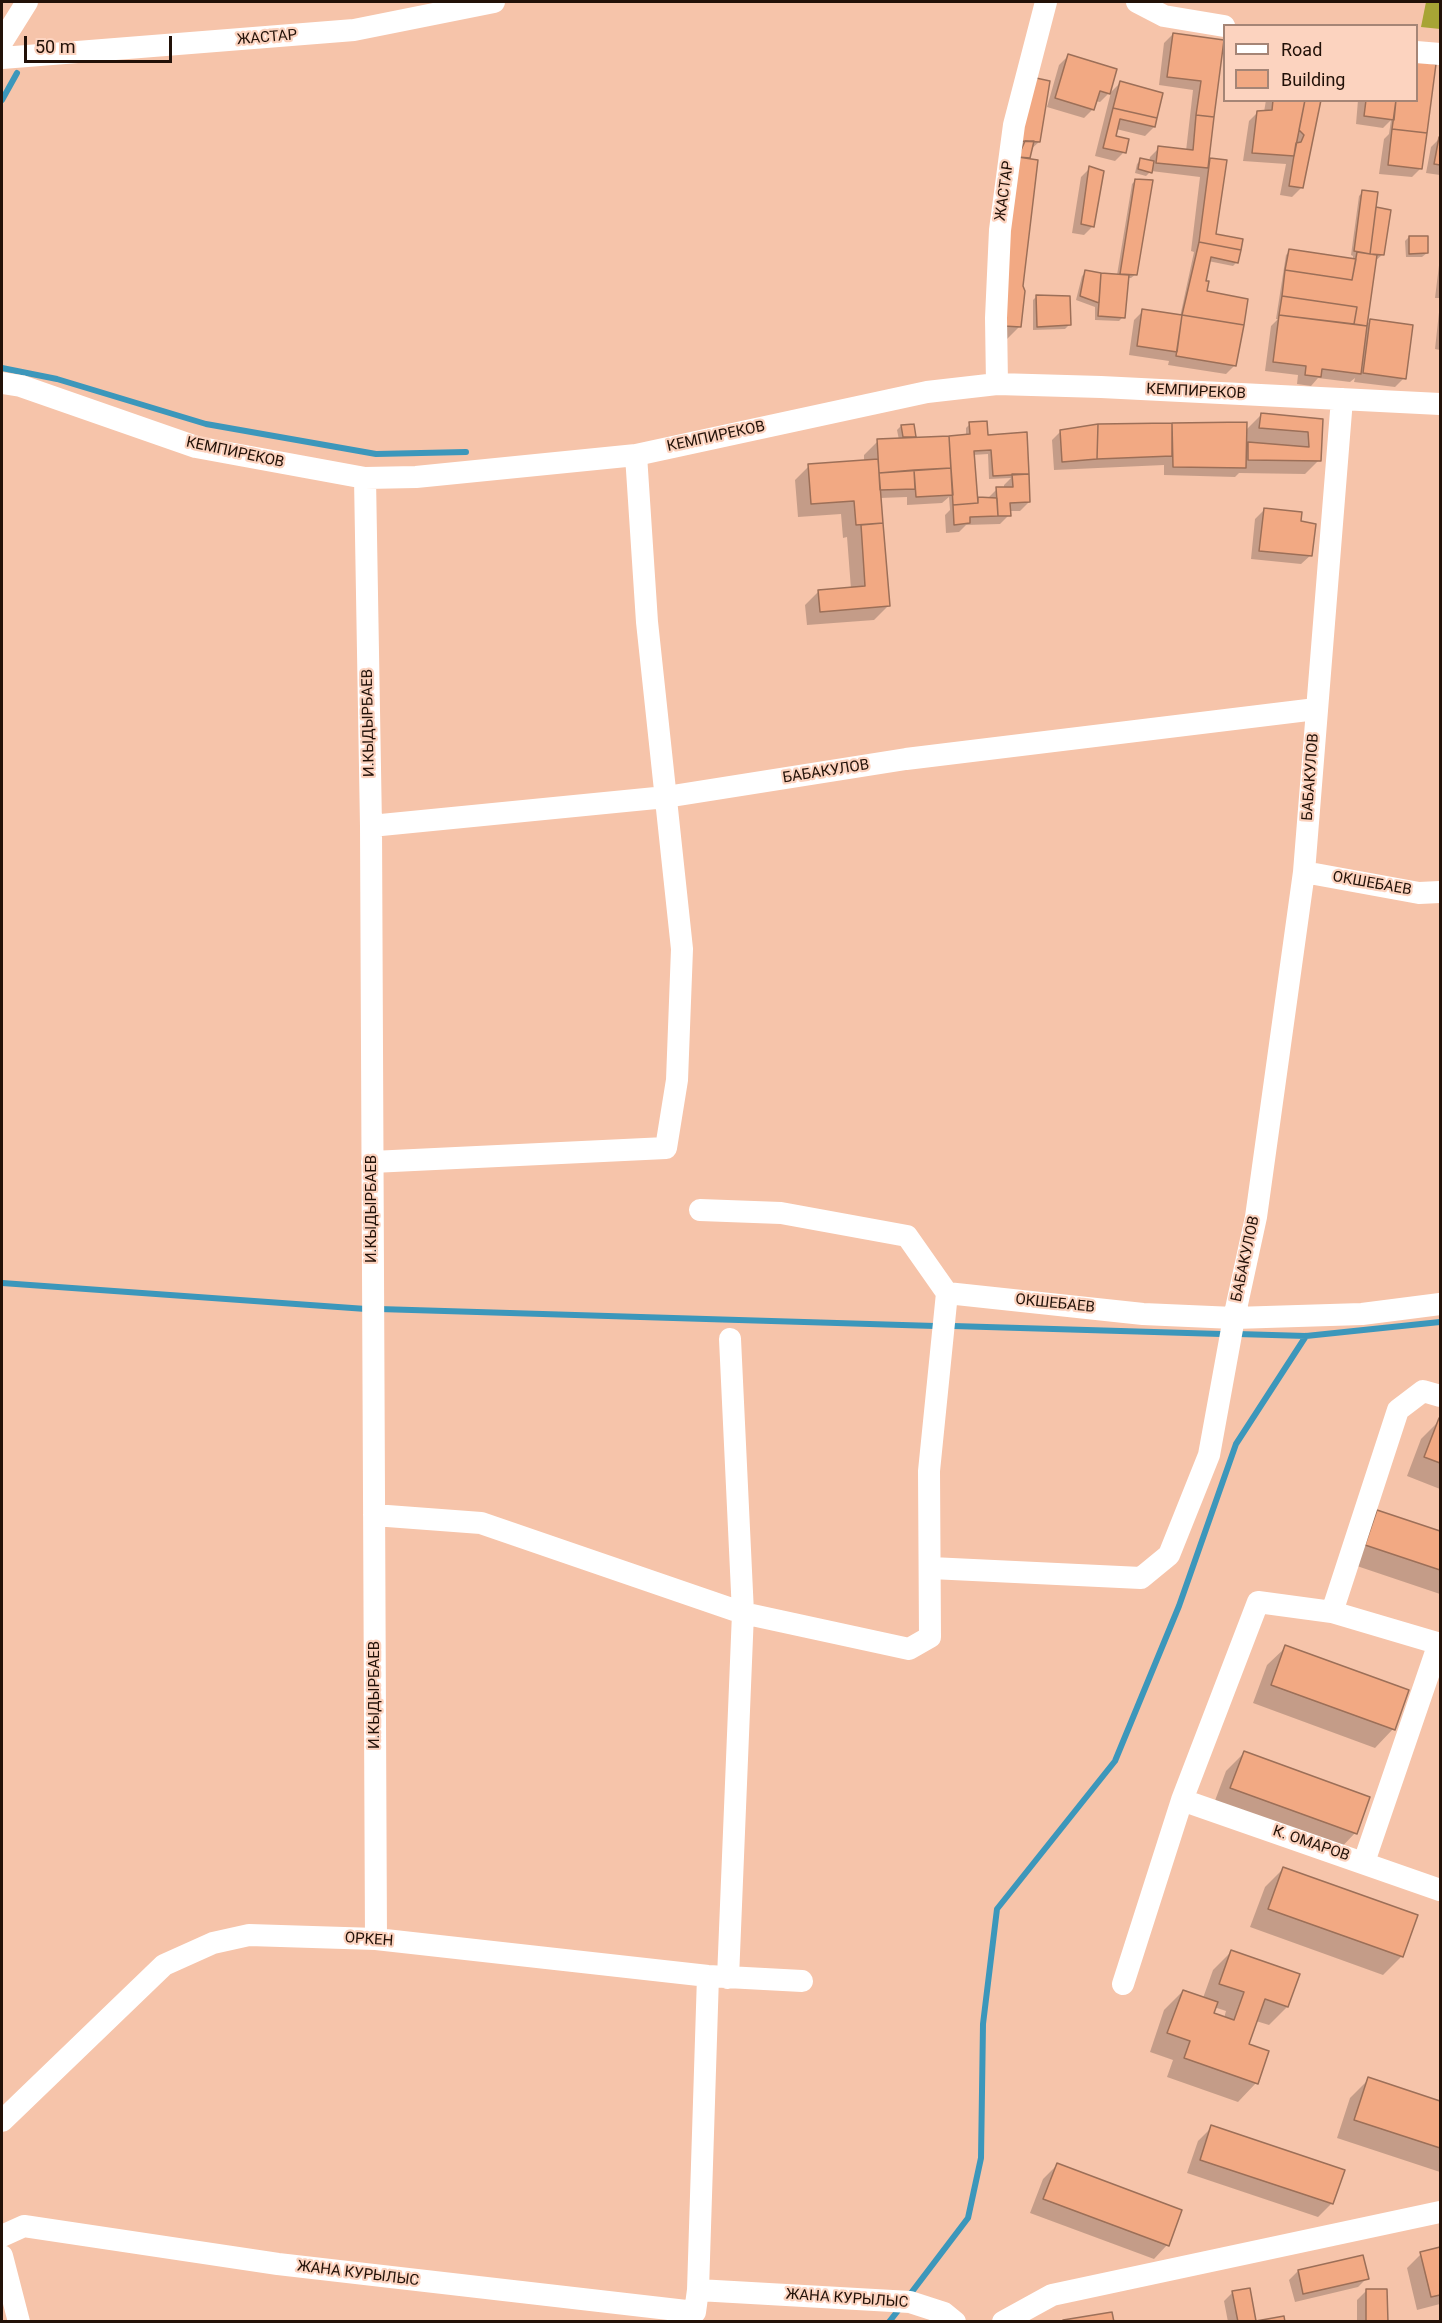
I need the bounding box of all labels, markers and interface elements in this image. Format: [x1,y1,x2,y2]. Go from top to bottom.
scale bar [27,24,176,62]
legend [1223,24,1418,102]
street label: ЖАСТАР [236,26,298,50]
text: 50 m [35,36,75,57]
text: Road [1281,39,1322,60]
text: Building [1281,69,1345,90]
street label: ЖАСТАР [992,160,1018,222]
street label: КЕМПИРЕКОВ [1146,380,1246,404]
street label: КЕМПИРЕКОВ [665,418,767,456]
street label: КЕМПИРЕКОВ [184,434,286,472]
street label: И.КЫДЫРБАЕВ [359,669,379,777]
street label: БАБАКУЛОВ [1299,733,1323,821]
street label: БАБАКУЛОВ [781,756,871,788]
street label: ОКШЕБАЕВ [1331,868,1413,900]
street label: И.КЫДЫРБАЕВ [363,1155,381,1263]
street label: БАБАКУЛОВ [1228,1214,1264,1304]
street label: ОКШЕБАЕВ [1014,1291,1096,1317]
street label: И.КЫДЫРБАЕВ [366,1641,384,1749]
street label: К. ОМАРОВ [1270,1823,1352,1865]
street label: ОРКЕН [344,1929,394,1951]
street label: ЖАНА КУРЫЛЫС [296,2258,420,2290]
street label: ЖАНА КУРЫЛЫС [785,2286,909,2312]

